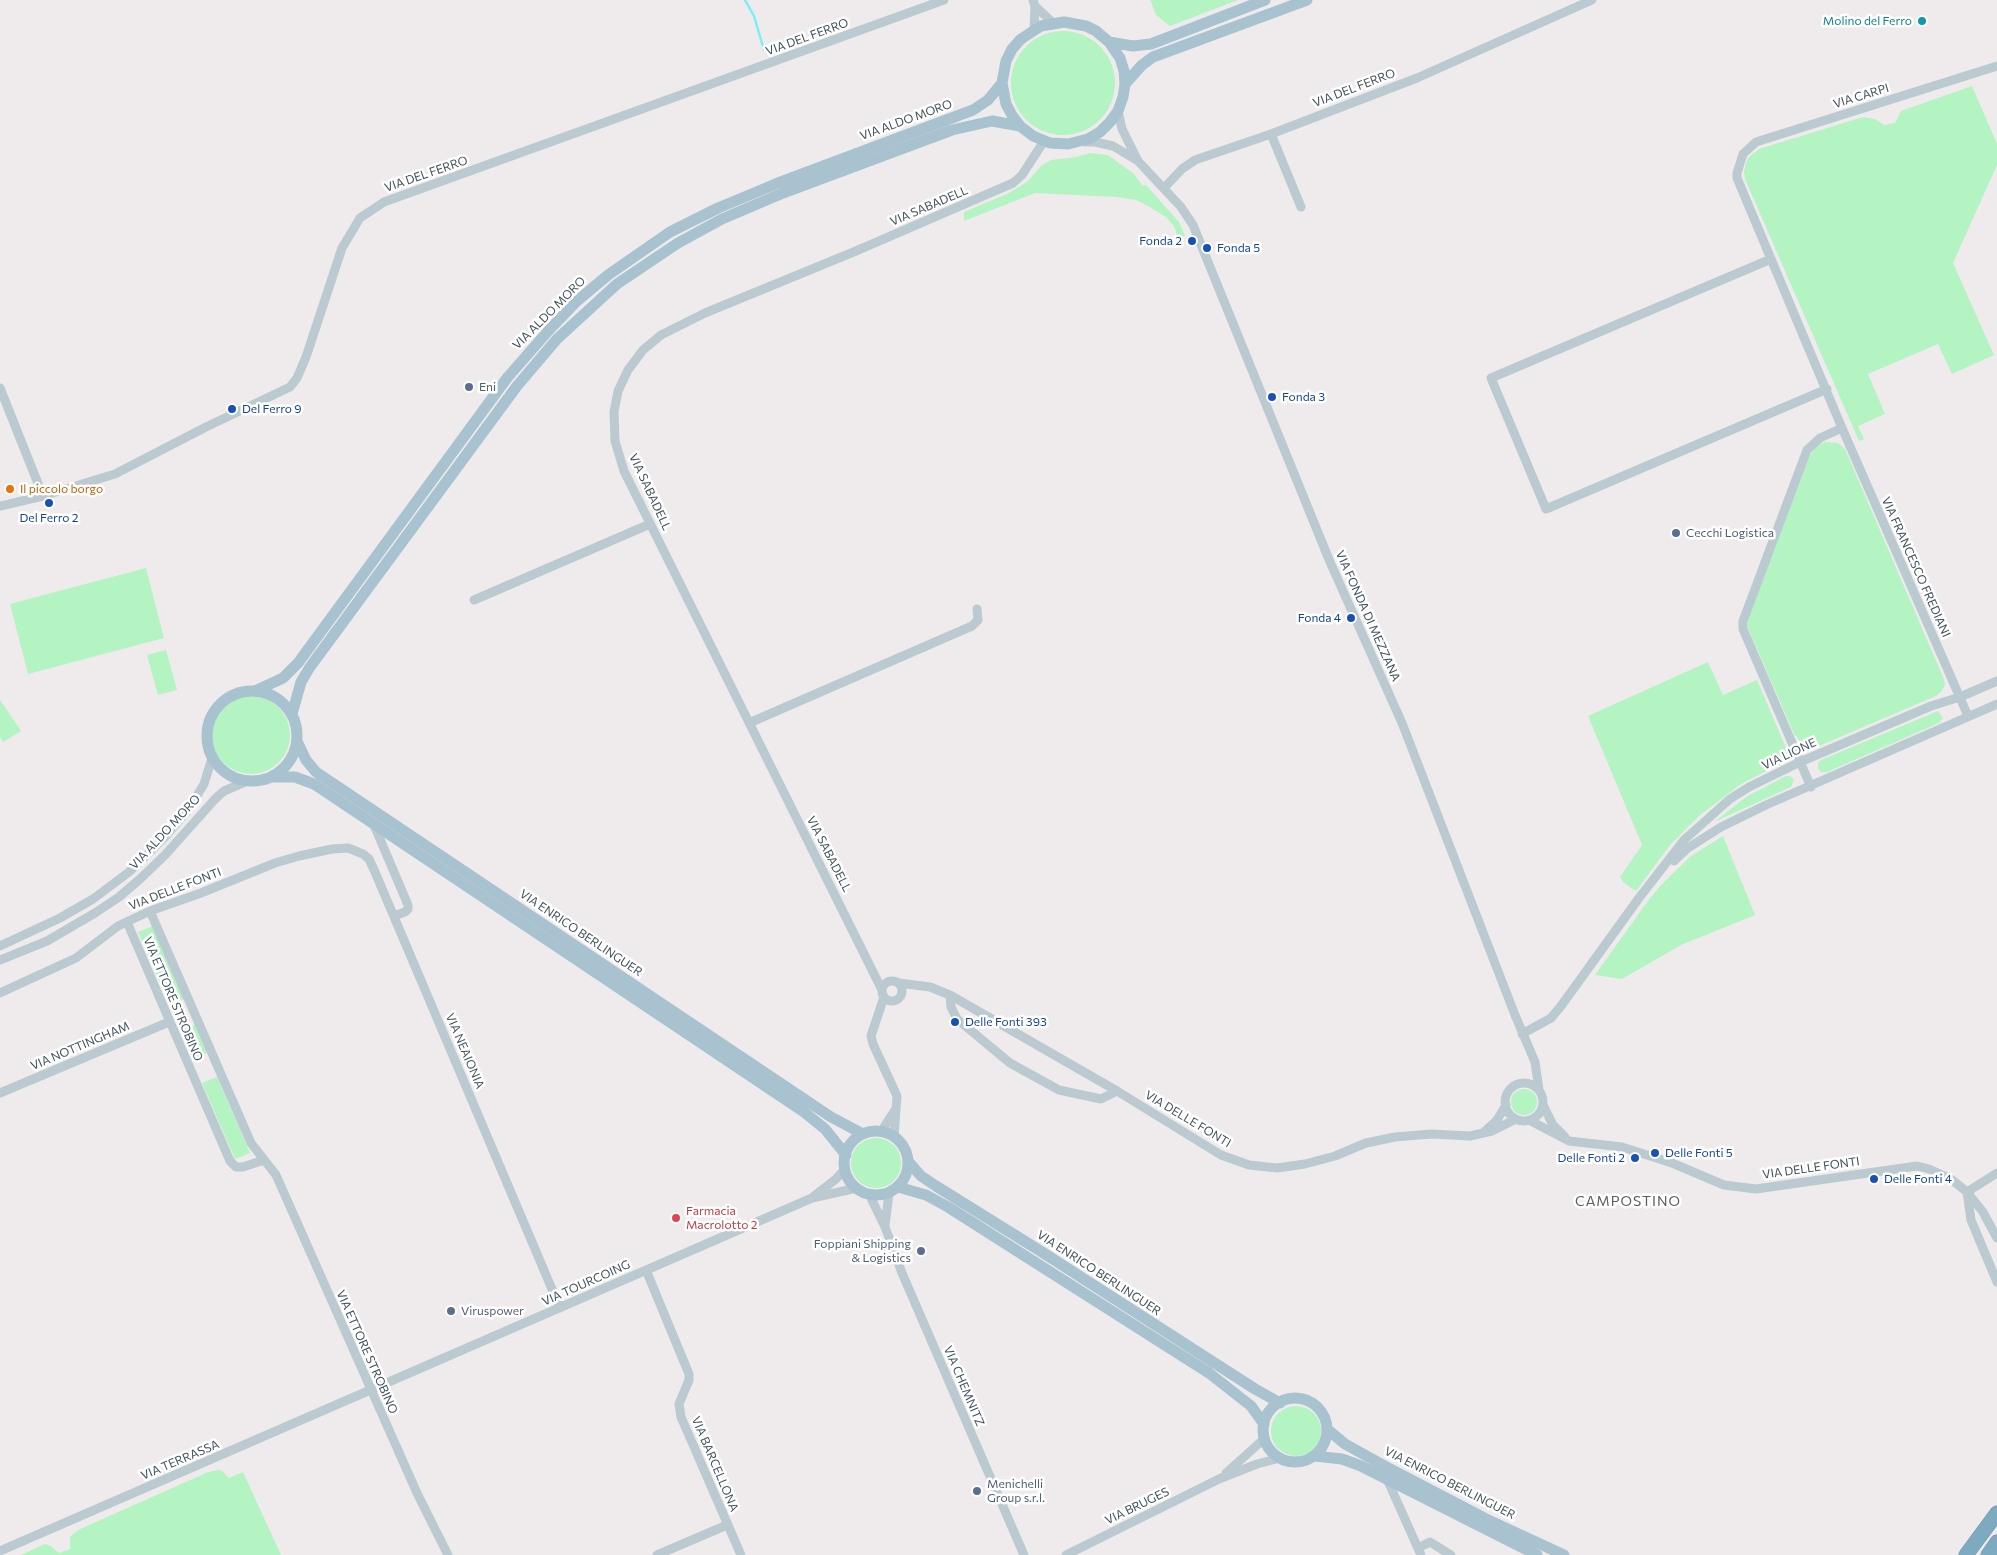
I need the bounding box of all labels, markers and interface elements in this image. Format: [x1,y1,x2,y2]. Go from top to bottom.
place label: Molino del Ferro [1823,14,1912,28]
street label: VIA DEL FERRO [764,15,850,59]
marker: Molino del Ferro [1916,15,1928,27]
street label: VIA DEL FERRO [1311,66,1397,110]
street label: VIA CARPI [1831,81,1891,111]
street label: VIA ALDO MORO [858,97,954,143]
street label: VIA DEL FERRO [383,153,469,195]
street label: VIA SABADELL [888,183,970,229]
place label: Fonda 2 [1139,234,1182,248]
marker: Fonda 2 [1186,235,1198,247]
place label: Fonda 5 [1217,241,1260,255]
marker: Fonda 5 [1201,242,1213,254]
street label: VIA ALDO MORO [510,274,588,352]
place label: Eni [479,380,496,394]
marker: Eni [463,381,475,393]
place label: Fonda 3 [1282,390,1325,404]
marker: Fonda 3 [1266,391,1278,403]
place label: Del Ferro 9 [242,402,302,416]
marker: Del Ferro 9 [226,403,238,415]
street label: VIA SABADELL [626,451,674,533]
place label: Il piccolo borgo [20,482,103,496]
marker: Il piccolo borgo [4,483,16,495]
street label: VIA FRANCESCO FREDIANI [1879,495,1953,639]
marker: Del Ferro 2 [43,497,55,509]
place label: Del Ferro 2 [20,511,78,525]
place label: Cecchi Logistica [1686,526,1774,540]
marker: Cecchi Logistica [1670,527,1682,539]
street label: VIA FONDA DI MEZZANA [1333,548,1403,684]
place label: Fonda 4 [1298,611,1341,625]
marker: Fonda 4 [1345,612,1357,624]
street label: VIA LIONE [1760,735,1818,773]
street label: VIA ALDO MORO [127,792,203,872]
street label: VIA SABADELL [804,814,854,894]
street label: VIA DELLE FONTI [127,865,223,913]
street label: VIA ENRICO BERLINGUER [517,887,645,979]
street label: VIA ETTORE STROBINO [140,935,206,1063]
street label: VIA NEAIONIA [443,1011,487,1091]
place label: Delle Fonti 393 [965,1015,1047,1029]
marker: Delle Fonti 393 [949,1016,961,1028]
street label: VIA NOTTINGHAM [28,1019,132,1073]
street label: VIA DELLE FONTI [1142,1088,1234,1150]
place label: Delle Fonti 5 [1665,1146,1733,1160]
marker: Delle Fonti 5 [1649,1147,1661,1159]
place label: Delle Fonti 2 [1557,1151,1625,1165]
marker: Delle Fonti 2 [1629,1152,1641,1164]
street label: VIA DELLE FONTI [1761,1154,1861,1182]
place label: Delle Fonti 4 [1884,1172,1952,1186]
marker: Delle Fonti 4 [1868,1173,1880,1185]
district label: CAMPOSTINO [1574,1193,1682,1209]
place label: Farmacia Macrolotto 2 [686,1204,757,1232]
marker: Farmacia Macrolotto 2 [670,1212,682,1224]
street label: VIA ENRICO BERLINGUER [1034,1227,1164,1319]
place label: Foppiani Shipping & Logistics [814,1237,911,1265]
marker: Foppiani Shipping & Logistics [915,1245,927,1257]
street label: VIA TOURCOING [540,1257,632,1309]
street label: VIA ETTORE STROBINO [333,1288,401,1416]
place label: Viruspower [461,1304,524,1318]
marker: Viruspower [445,1305,457,1317]
street label: VIA CHEMNITZ [941,1344,987,1428]
street label: VIA BARCELLONA [688,1414,742,1514]
street label: VIA TERRASSA [139,1437,221,1483]
street label: VIA ENRICO BERLINGUER [1382,1444,1518,1522]
place label: Menichelli Group s.r.l. [987,1477,1045,1505]
street label: VIA BRUGES [1103,1484,1171,1528]
marker: Menichelli Group s.r.l. [971,1485,983,1497]

